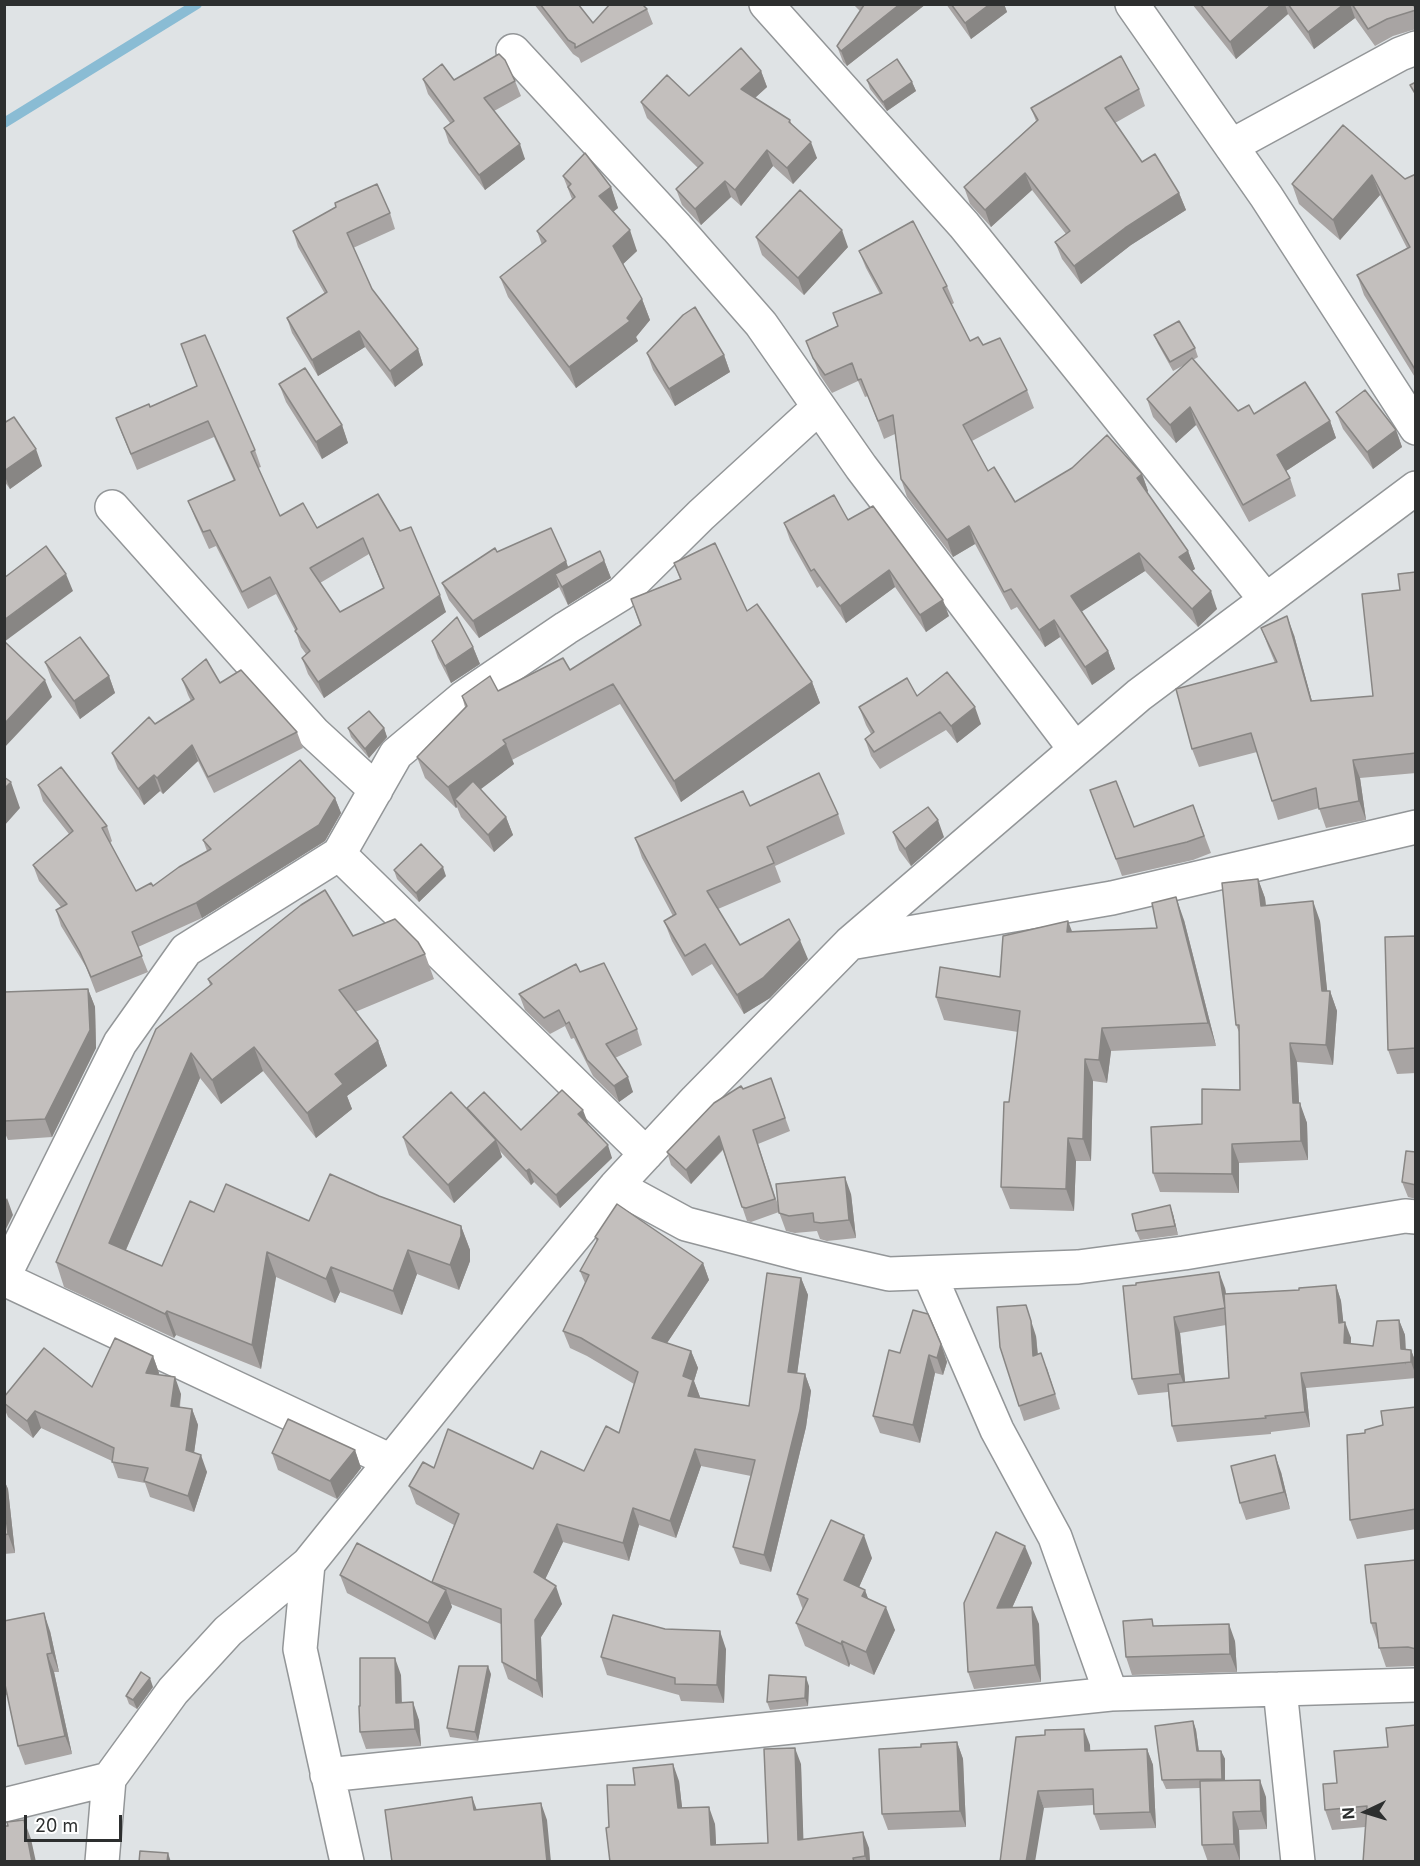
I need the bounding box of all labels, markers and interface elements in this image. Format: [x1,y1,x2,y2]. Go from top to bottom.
north arrow [1336,1782,1396,1842]
scale bar [27,1803,124,1841]
text: N [1338,1806,1358,1820]
text: 20 m [35,1815,78,1836]

